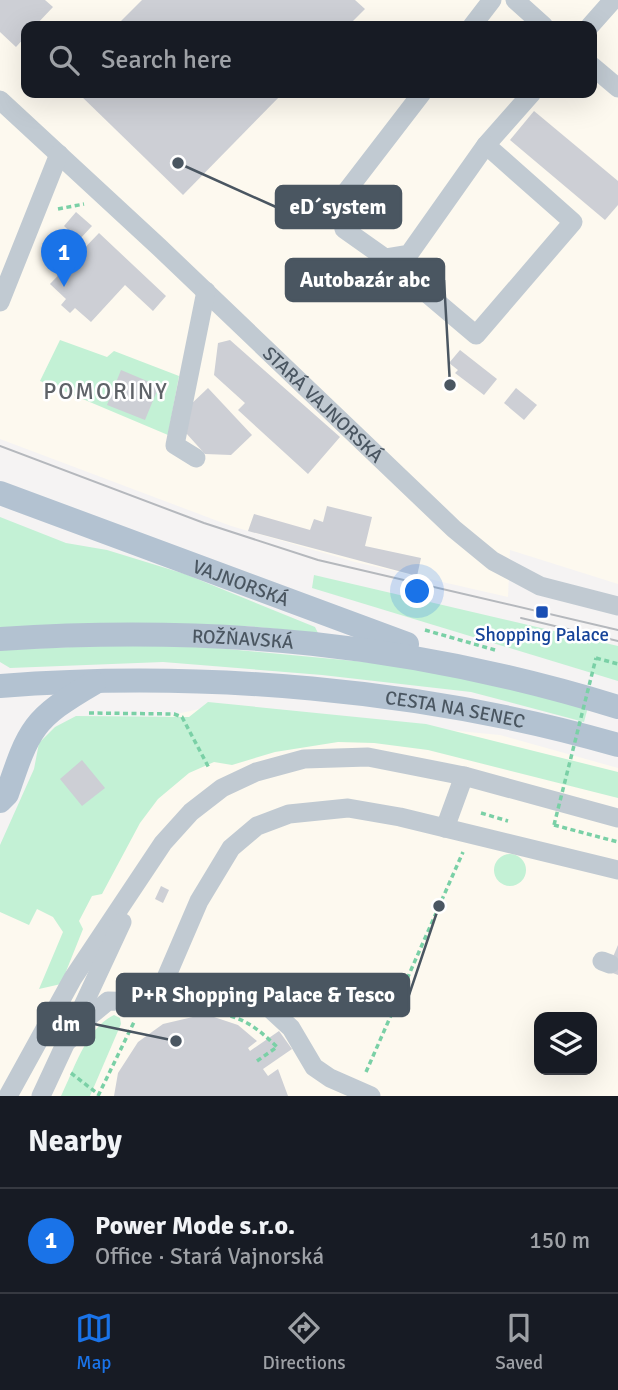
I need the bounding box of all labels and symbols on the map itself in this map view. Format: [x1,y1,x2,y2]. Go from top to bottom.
callout: eD´system [276,186,401,228]
text: eD´system [290,194,386,220]
pin: 1 [41,229,87,287]
callout: Autobazár abc [286,259,444,301]
text: Autobazár abc [300,267,430,293]
street label: STARÁ VAJNORSKÁ [257,342,388,468]
district label: POMORINY [43,377,169,406]
street label: VAJNORSKÁ [189,555,292,612]
your location [400,574,434,608]
marker: Shopping Palace [534,604,550,620]
place label: Shopping Palace [475,623,609,647]
street label: ROŽŇAVSKÁ [191,624,295,655]
street label: CESTA NA SENEC [384,686,527,734]
callout: P+R Shopping Palace & Tesco [117,974,409,1016]
text: P+R Shopping Palace & Tesco [131,982,395,1008]
callout: dm [38,1003,94,1045]
text: dm [52,1011,80,1037]

